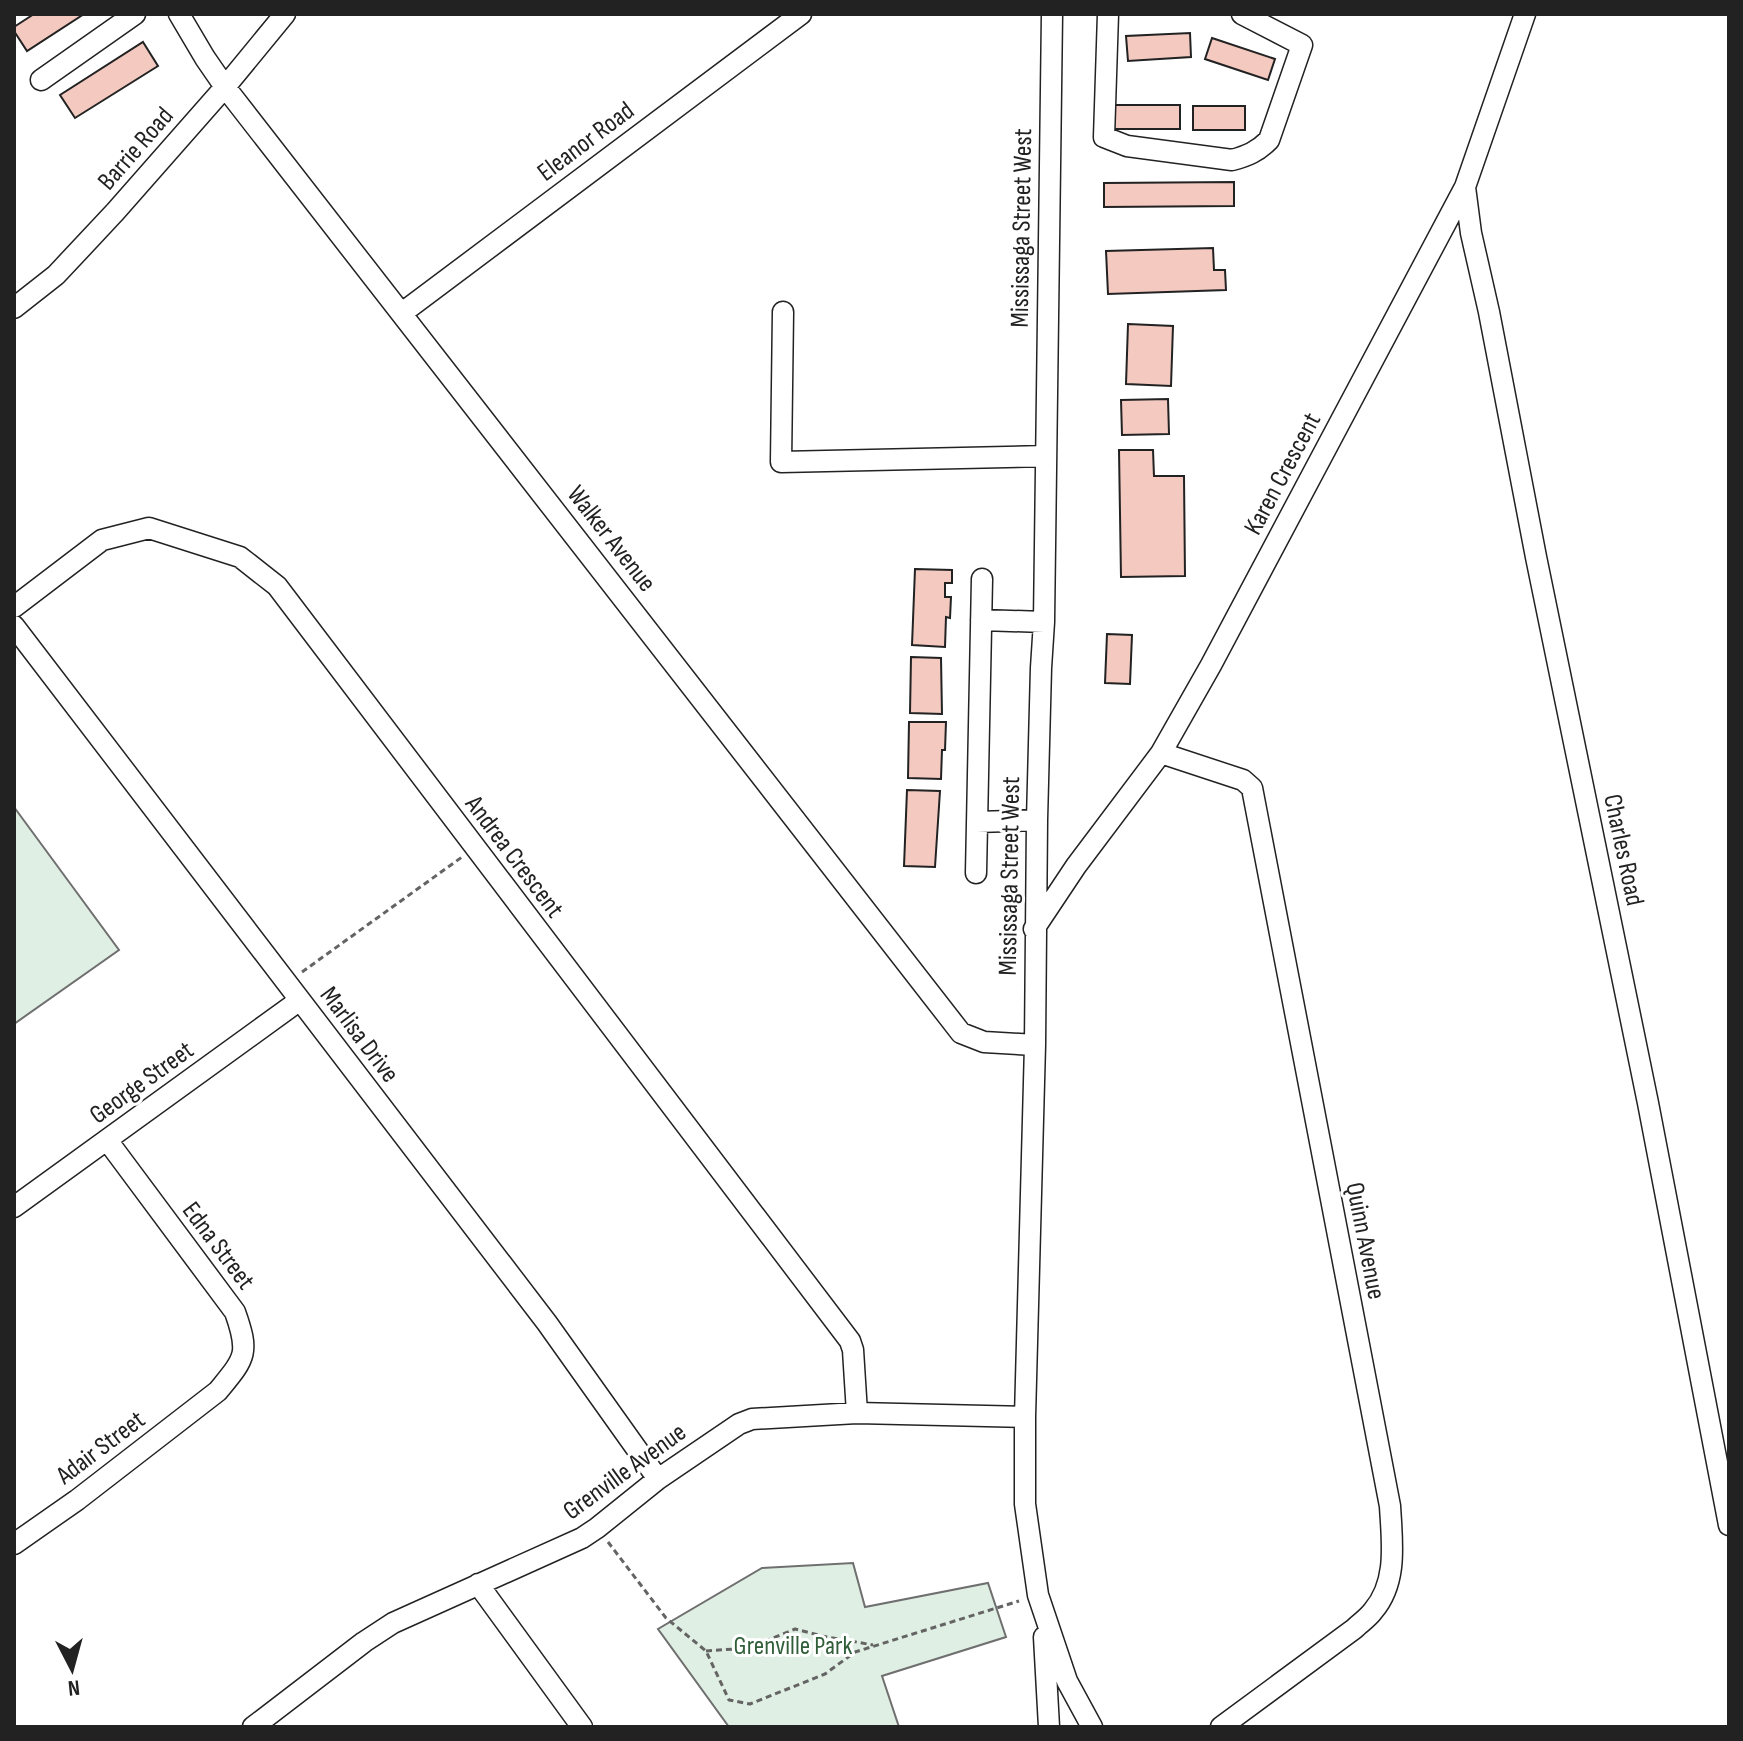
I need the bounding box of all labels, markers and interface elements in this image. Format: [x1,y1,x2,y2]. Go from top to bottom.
street label: Eleanor Road [532,96,640,188]
street label: Barrie Road [92,101,180,197]
street label: Mississaga Street West [1005,128,1039,328]
street label: Karen Crescent [1238,408,1328,540]
street label: Walker Avenue [560,480,662,598]
street label: Mississaga Street West [993,776,1027,976]
street label: Andrea Crescent [458,789,570,924]
street label: Charles Road [1596,791,1650,909]
street label: Marlisa Drive [313,981,405,1089]
street label: George Street [84,1035,200,1131]
street label: Quinn Avenue [1338,1180,1392,1302]
street label: Edna Street [175,1196,261,1296]
street label: Adair Street [50,1405,151,1492]
street label: Grenville Avenue [558,1417,692,1527]
north arrow [32,1629,112,1709]
park label: Grenville Park [734,1631,852,1662]
text: N [67,1673,81,1701]

